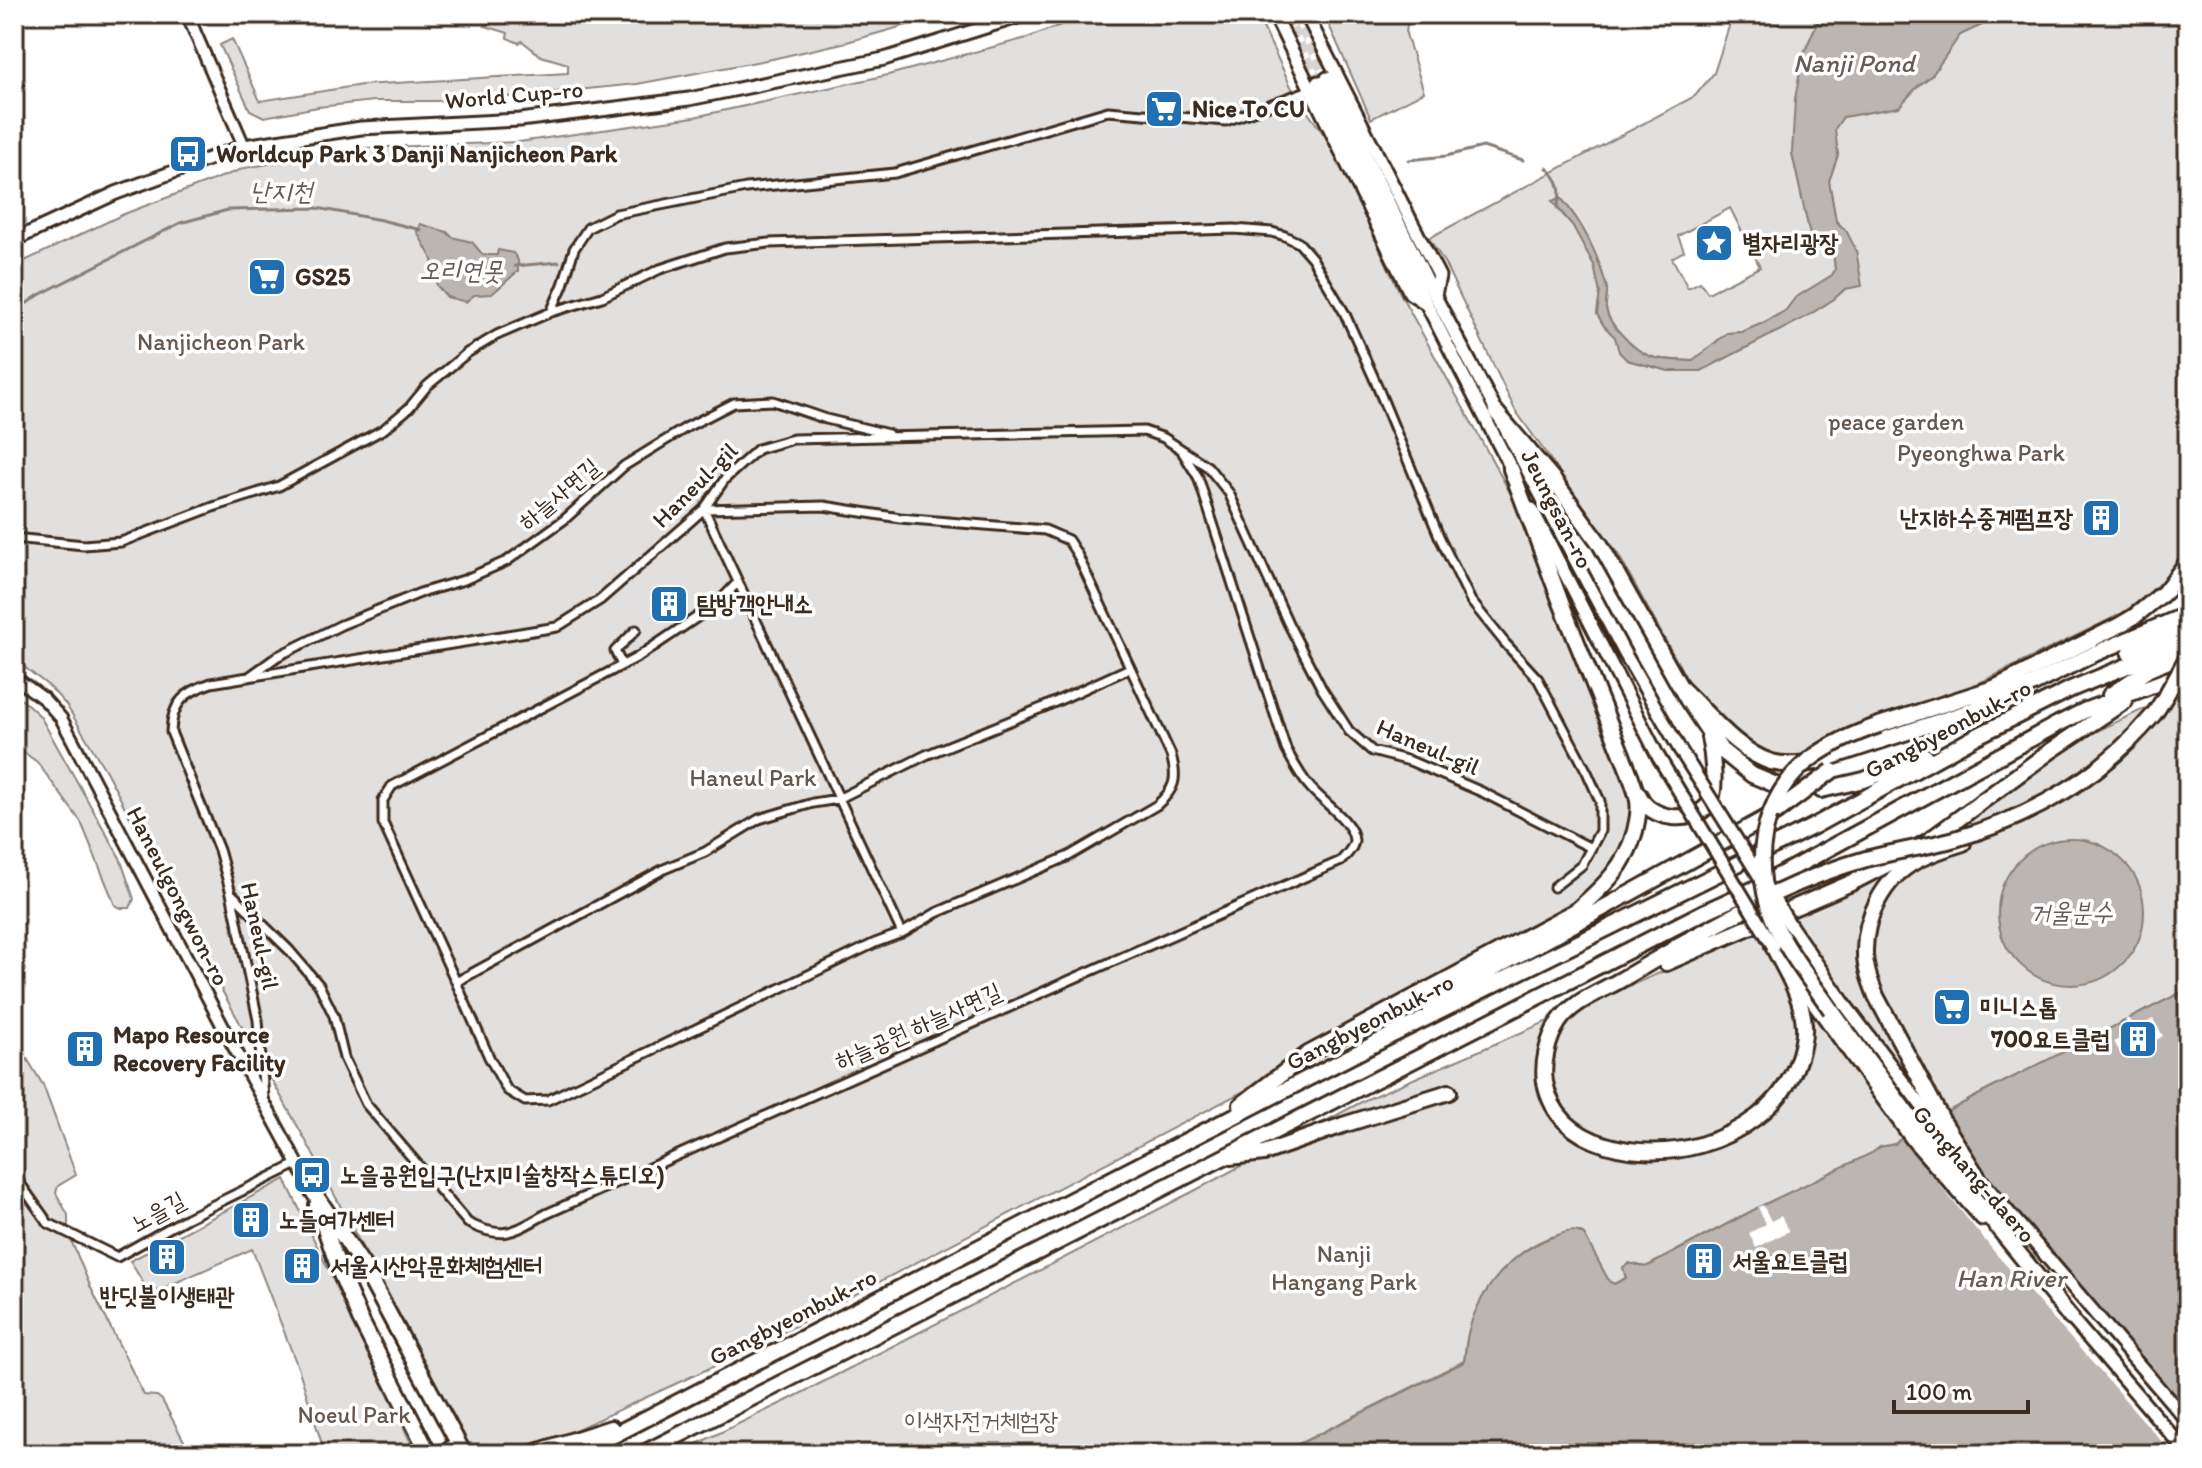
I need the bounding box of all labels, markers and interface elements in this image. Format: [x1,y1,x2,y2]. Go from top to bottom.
water label: Nanji Pond [1793,47,1917,79]
street label: World Cup-ro [444,74,584,115]
supermarket icon: Nice To CU [1143,88,1185,130]
place label: Nice To CU [1192,94,1305,123]
bus stop icon: Worldcup Park 3 Danji Nanjicheon Park [167,133,209,175]
place label: Worldcup Park 3 Danji Nanjicheon Park [216,139,618,169]
water label: 난지천 [250,175,315,207]
place icon: 별자리광장 [1693,222,1735,264]
place label: 별자리광장 [1742,228,1839,257]
water label: 오리연못 [419,254,504,286]
supermarket icon: GS25 [246,256,288,298]
place label: GS25 [295,262,351,291]
park label: Nanjicheon Park [137,327,306,356]
park label: peace garden [1828,407,1964,436]
street label: Haneul-gil [646,436,744,533]
park label: Pyeonghwa Park [1897,438,2066,467]
street label: Jeungsan-ro [1515,444,1600,573]
street label: 하늘사면길 [512,451,605,536]
building icon: 난지하수중계펌프장 [2080,497,2122,539]
place label: 난지하수중계펌프장 [1899,503,2074,532]
building icon: 탐방객안내소 [648,583,690,625]
place label: 탐방객안내소 [697,589,813,618]
street label: Gangbyeonbuk-ro [1860,673,2036,785]
street label: Haneul-gil [1372,712,1484,781]
park label: Haneul Park [690,763,817,792]
street label: Haneulgongwon-ro [121,801,236,990]
street label: Haneul-gil [235,880,286,992]
water label: 거울분수 [2029,896,2113,928]
street label: Gangbyeonbuk-ro [1281,967,1458,1076]
street label: 하늘공원 하늘사면길 [830,976,1006,1075]
supermarket icon: 미니스톱 [1931,986,1973,1028]
place label: 미니스톱 [1980,992,2057,1021]
building icon: 700요트클럽 [2117,1018,2159,1060]
place label: Mapo Resource Recovery Facility [113,1020,286,1078]
place label: 700요트클럽 [1990,1024,2110,1053]
building icon: Mapo Resource Recovery Facility [64,1028,106,1070]
street label: Gonghang-daero [1907,1099,2042,1249]
bus stop icon: 노을공원입구(난지미술창작스튜디오) [291,1154,333,1196]
place label: 노을공원입구(난지미술창작스튜디오) [340,1160,665,1190]
street label: 노을길 [125,1185,190,1238]
building icon: 노들여가센터 [230,1199,272,1241]
place label: 노들여가센터 [279,1205,395,1234]
building icon: 반딧불이생태관 [146,1236,188,1278]
park label: Nanji Hangang Park [1271,1239,1417,1296]
building icon: 서울요트클럽 [1683,1240,1725,1282]
building icon: 서울시산악문화체험센터 [281,1245,323,1287]
place label: 서울요트클럽 [1732,1246,1848,1275]
place label: 서울시산악문화체험센터 [330,1251,542,1280]
street label: Gangbyeonbuk-ro [704,1262,881,1371]
water label: Han River [1956,1262,2069,1294]
place label: 반딧불이생태관 [99,1281,235,1310]
scale bar [1894,1364,2028,1414]
text: 100 m [1906,1377,1972,1406]
park label: Noeul Park [297,1400,411,1429]
park label: 이색자전거체험장 [904,1406,1058,1435]

